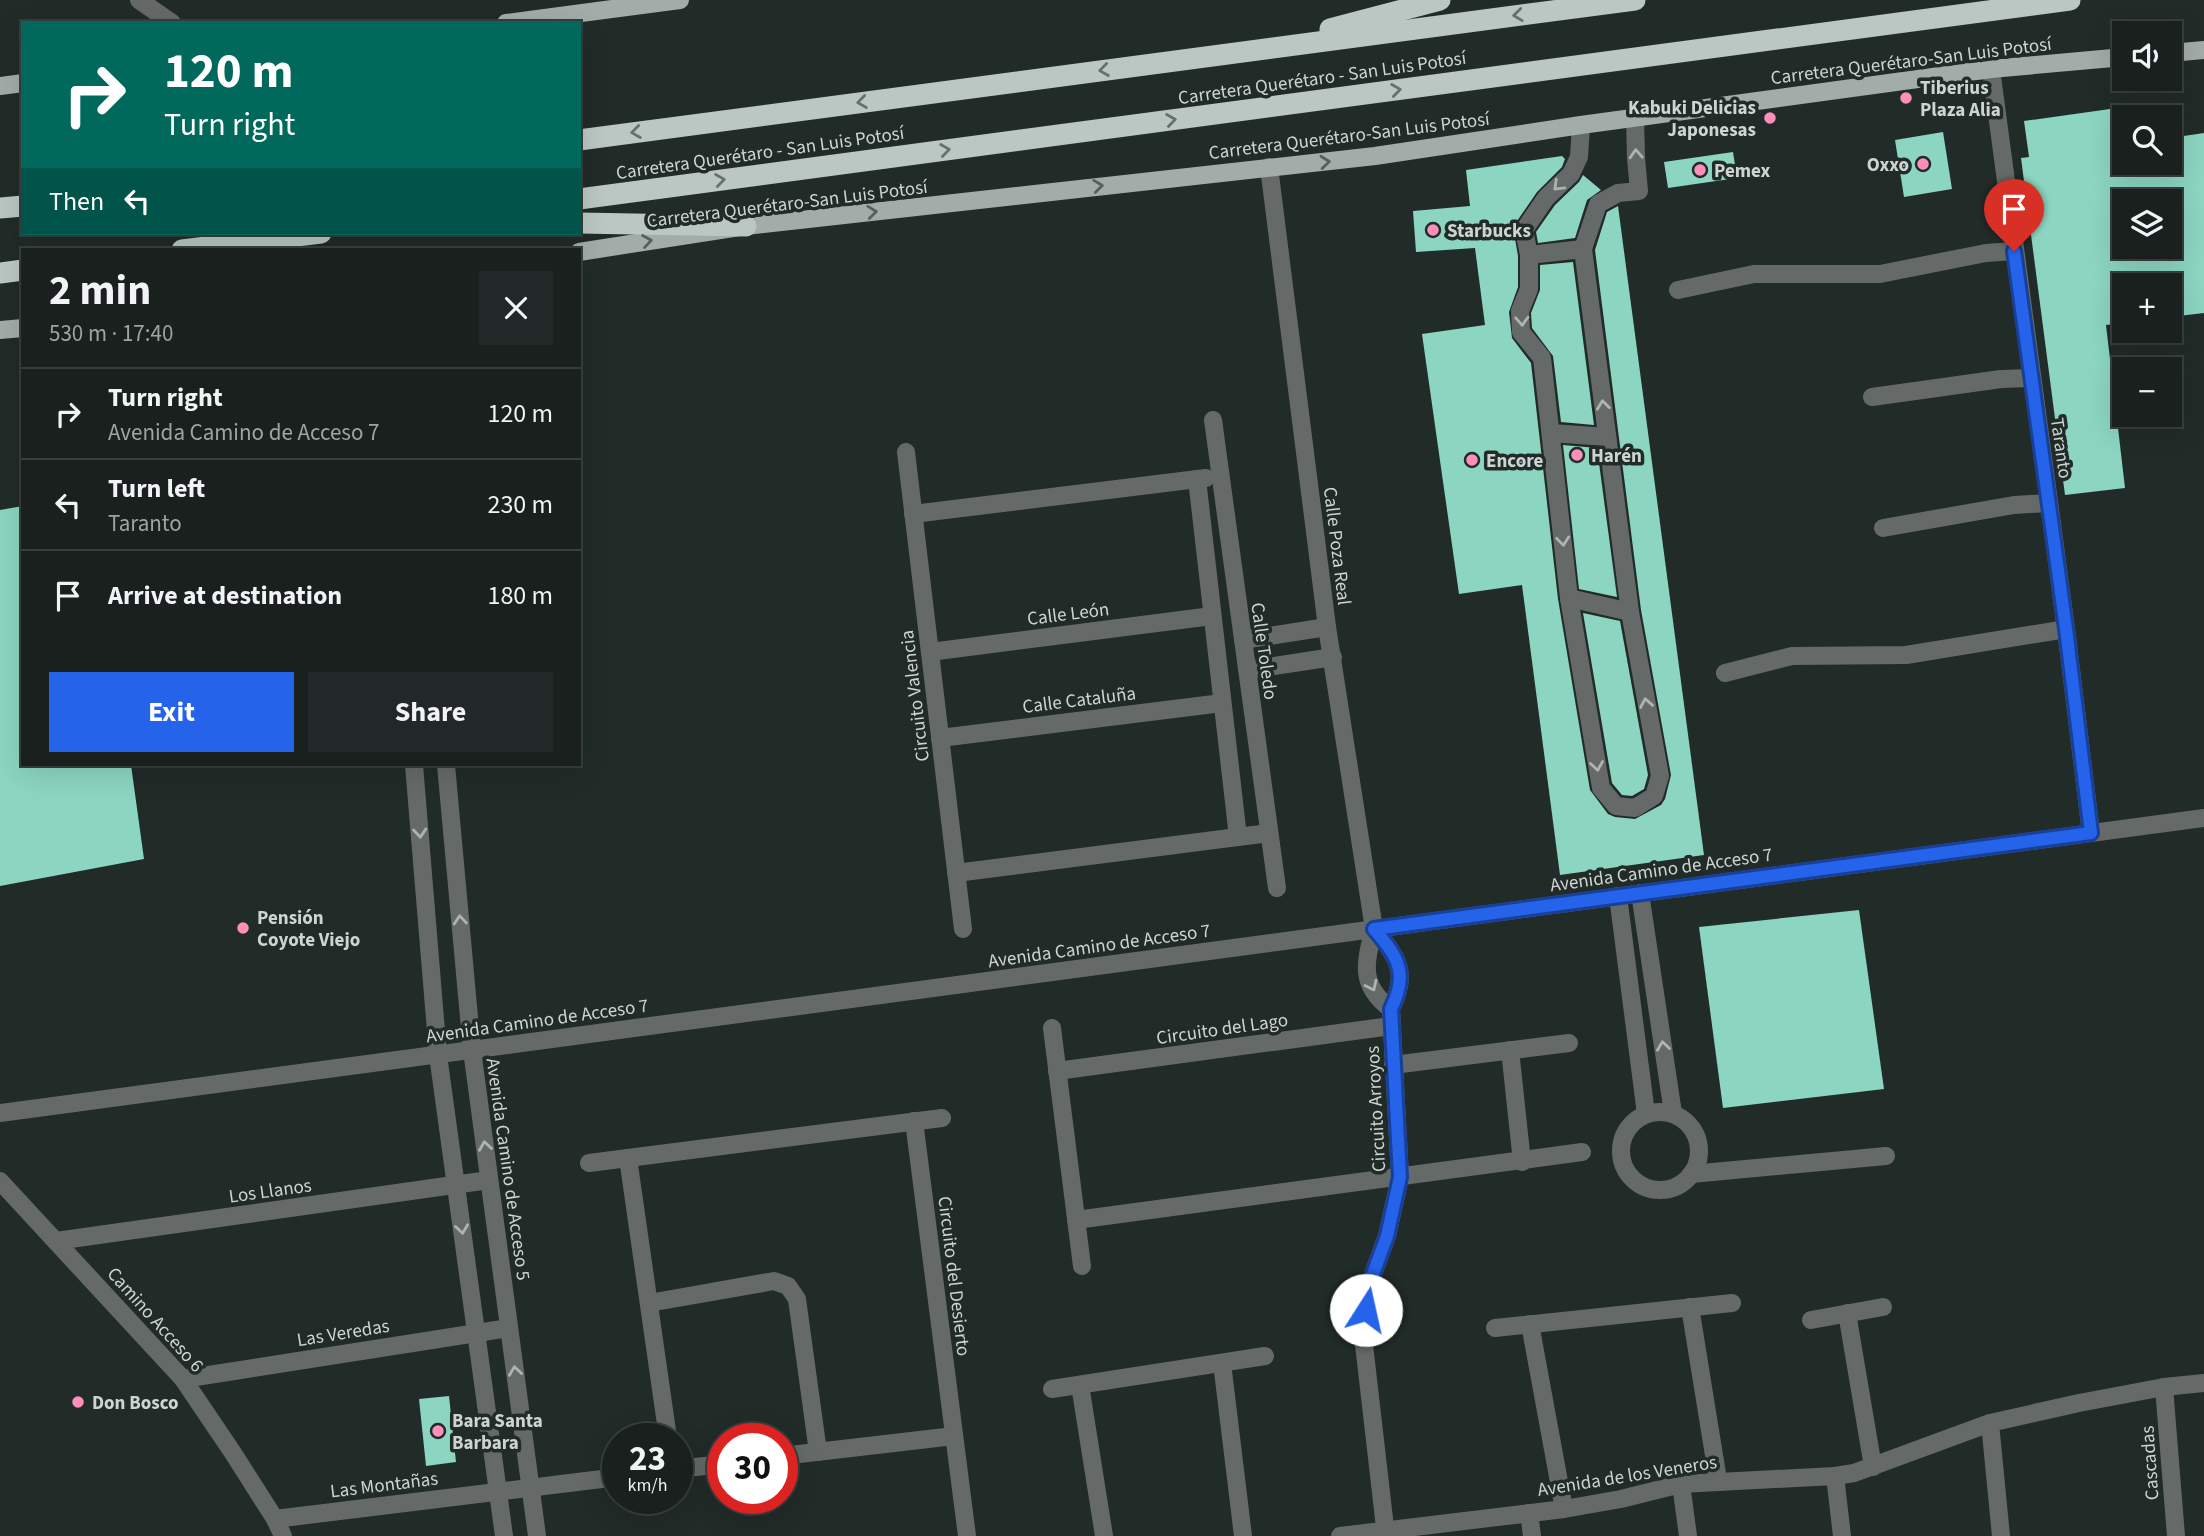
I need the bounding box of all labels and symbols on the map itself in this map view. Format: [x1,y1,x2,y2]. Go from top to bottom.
one-way arrow [1513,8,1524,23]
street label: Carretera Querétaro-San Luis Potosí [1769,31,2054,92]
street label: Carretera Querétaro - San Luis Potosí [1176,45,1469,112]
one-way arrow [1098,62,1110,77]
place label: Tiberius Plaza Alia [1920,75,2001,124]
one-way arrow [1390,82,1402,97]
marker: Tiberius Plaza Alia [1898,90,1914,106]
one-way arrow [856,95,868,110]
place label: Kabuki Delicias Japonesas [1628,95,1756,144]
street label: Carretera Querétaro-San Luis Potosí [1207,106,1492,167]
marker: Kabuki Delicias Japonesas [1762,110,1778,126]
one-way arrow [1165,113,1177,128]
street label: Carretera Querétaro - San Luis Potosí [614,120,907,187]
one-way arrow [631,125,642,140]
one-way arrow [939,143,951,158]
one-way arrow [1629,149,1644,160]
place label: Oxxo [1867,152,1909,179]
one-way arrow [1319,155,1330,170]
marker: Oxxo [1915,156,1931,172]
place label: Pemex [1714,158,1771,185]
marker: Pemex [1692,162,1708,178]
one-way arrow [714,173,726,188]
street label: Carretera Querétaro-San Luis Potosí [645,174,930,235]
one-way arrow [1553,177,1566,190]
one-way arrow [1092,179,1104,194]
pin [1984,179,2044,251]
one-way arrow [867,205,878,220]
place label: Starbucks [1447,218,1531,245]
marker: Starbucks [1425,222,1441,238]
one-way arrow [641,234,653,249]
one-way arrow [1514,316,1529,327]
one-way arrow [1596,400,1611,411]
street label: Taranto [2043,416,2078,480]
place label: Harén [1591,443,1642,470]
marker: Harén [1569,447,1585,463]
place label: Encore [1486,448,1544,475]
marker: Encore [1464,452,1480,468]
street label: Calle Poza Real [1316,485,1357,607]
one-way arrow [1556,535,1571,547]
street label: Calle León [1026,596,1111,633]
street label: Calle Toledo [1243,601,1284,701]
street label: Circuito Valencia [894,628,937,763]
street label: Calle Cataluña [1021,680,1138,721]
one-way arrow [1640,697,1655,709]
one-way arrow [1589,760,1604,772]
one-way arrow [413,827,428,839]
street label: Avenida Camino de Acceso 7 [1548,842,1774,899]
place label: Pensión Coyote Viejo [257,905,360,954]
one-way arrow [453,914,468,925]
street label: Avenida Camino de Acceso 7 [986,918,1212,975]
marker: Pensión Coyote Viejo [235,920,251,936]
one-way arrow [1364,979,1378,991]
street label: Avenida Camino de Acceso 7 [424,993,650,1050]
street label: Circuito del Lago [1155,1007,1290,1052]
one-way arrow [1656,1040,1671,1052]
street label: Circuito Arroyos [1360,1045,1393,1173]
street label: Avenida Camino de Acceso 5 [479,1056,536,1282]
one-way arrow [478,1140,493,1152]
street label: Los Llanos [227,1172,313,1211]
street label: Circuito del Desierto [930,1195,977,1358]
one-way arrow [454,1224,469,1235]
street label: Camino Acceso 6 [100,1262,209,1378]
position arrow [1329,1273,1403,1347]
street label: Las Veredas [295,1313,392,1354]
one-way arrow [508,1365,523,1377]
place label: Don Bosco [92,1390,179,1417]
marker: Don Bosco [70,1394,86,1410]
place label: Bara Santa Barbara [452,1408,543,1457]
marker: Bara Santa Barbara [430,1423,446,1439]
speed limit sign: 30 [707,1423,798,1514]
street label: Cascadas [2134,1425,2167,1501]
street label: Avenida de los Veneros [1536,1449,1719,1504]
street label: Las Montañas [329,1465,440,1506]

